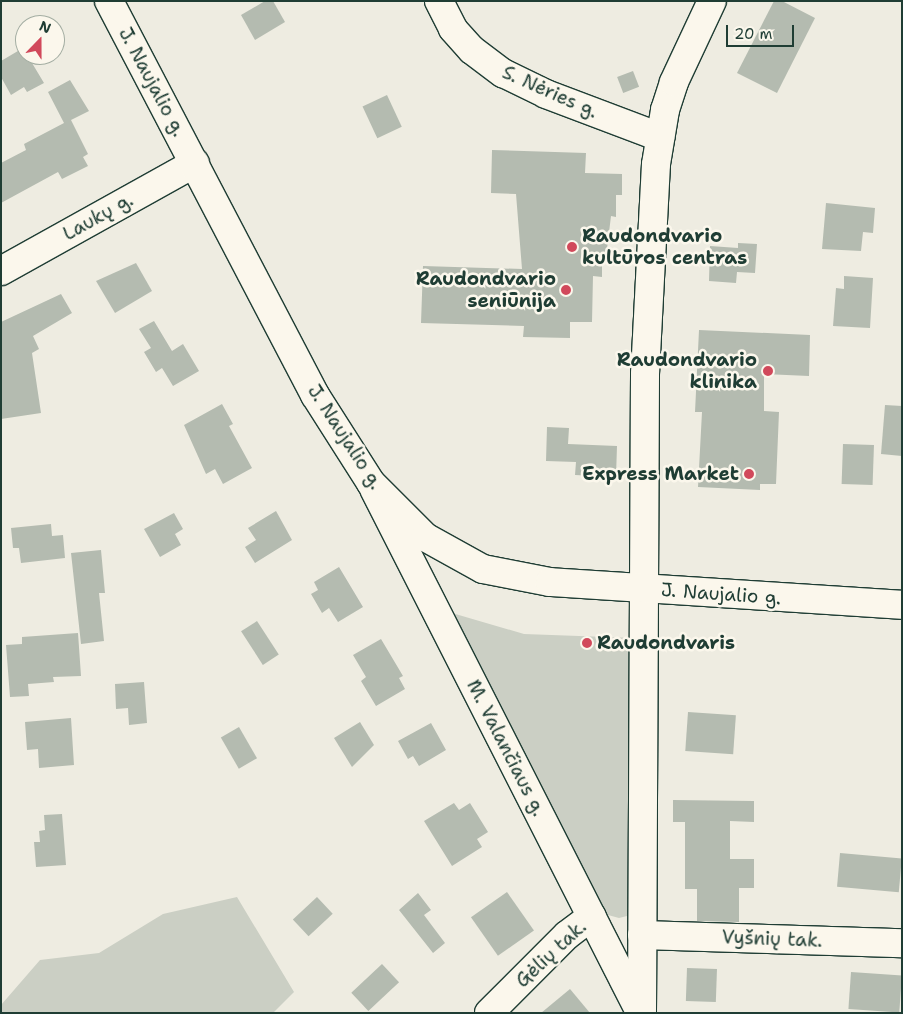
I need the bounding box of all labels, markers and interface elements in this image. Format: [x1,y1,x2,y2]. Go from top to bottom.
north arrow [15,15,65,65]
scale bar [728,15,796,47]
text: N [37,17,54,37]
street label: J. Naujalio g. [114,24,190,140]
text: 20 m [734,24,773,44]
street label: S. Nėries g. [499,61,601,123]
street label: Laukų g. [59,188,137,246]
place label: Raudondvario kultūros centras [582,225,747,269]
marker: Raudondvario kultūros centras [566,241,578,253]
place label: Raudondvario seniūnija [416,268,556,312]
marker: Raudondvario seniūnija [560,284,572,296]
place label: Raudondvario klinika [617,349,757,393]
marker: Raudondvario klinika [761,364,775,378]
street label: J. Naujalio g. [303,380,387,494]
place label: Express Market [582,463,739,485]
marker: Express Market [743,468,755,480]
street label: J. Naujalio g. [660,578,782,610]
place label: Raudondvaris [597,632,735,654]
marker: Raudondvaris [581,637,593,649]
street label: M. Valančiaus g. [462,676,550,820]
street label: Gėlių tak. [511,916,591,992]
street label: Vyšnių tak. [721,926,823,952]

